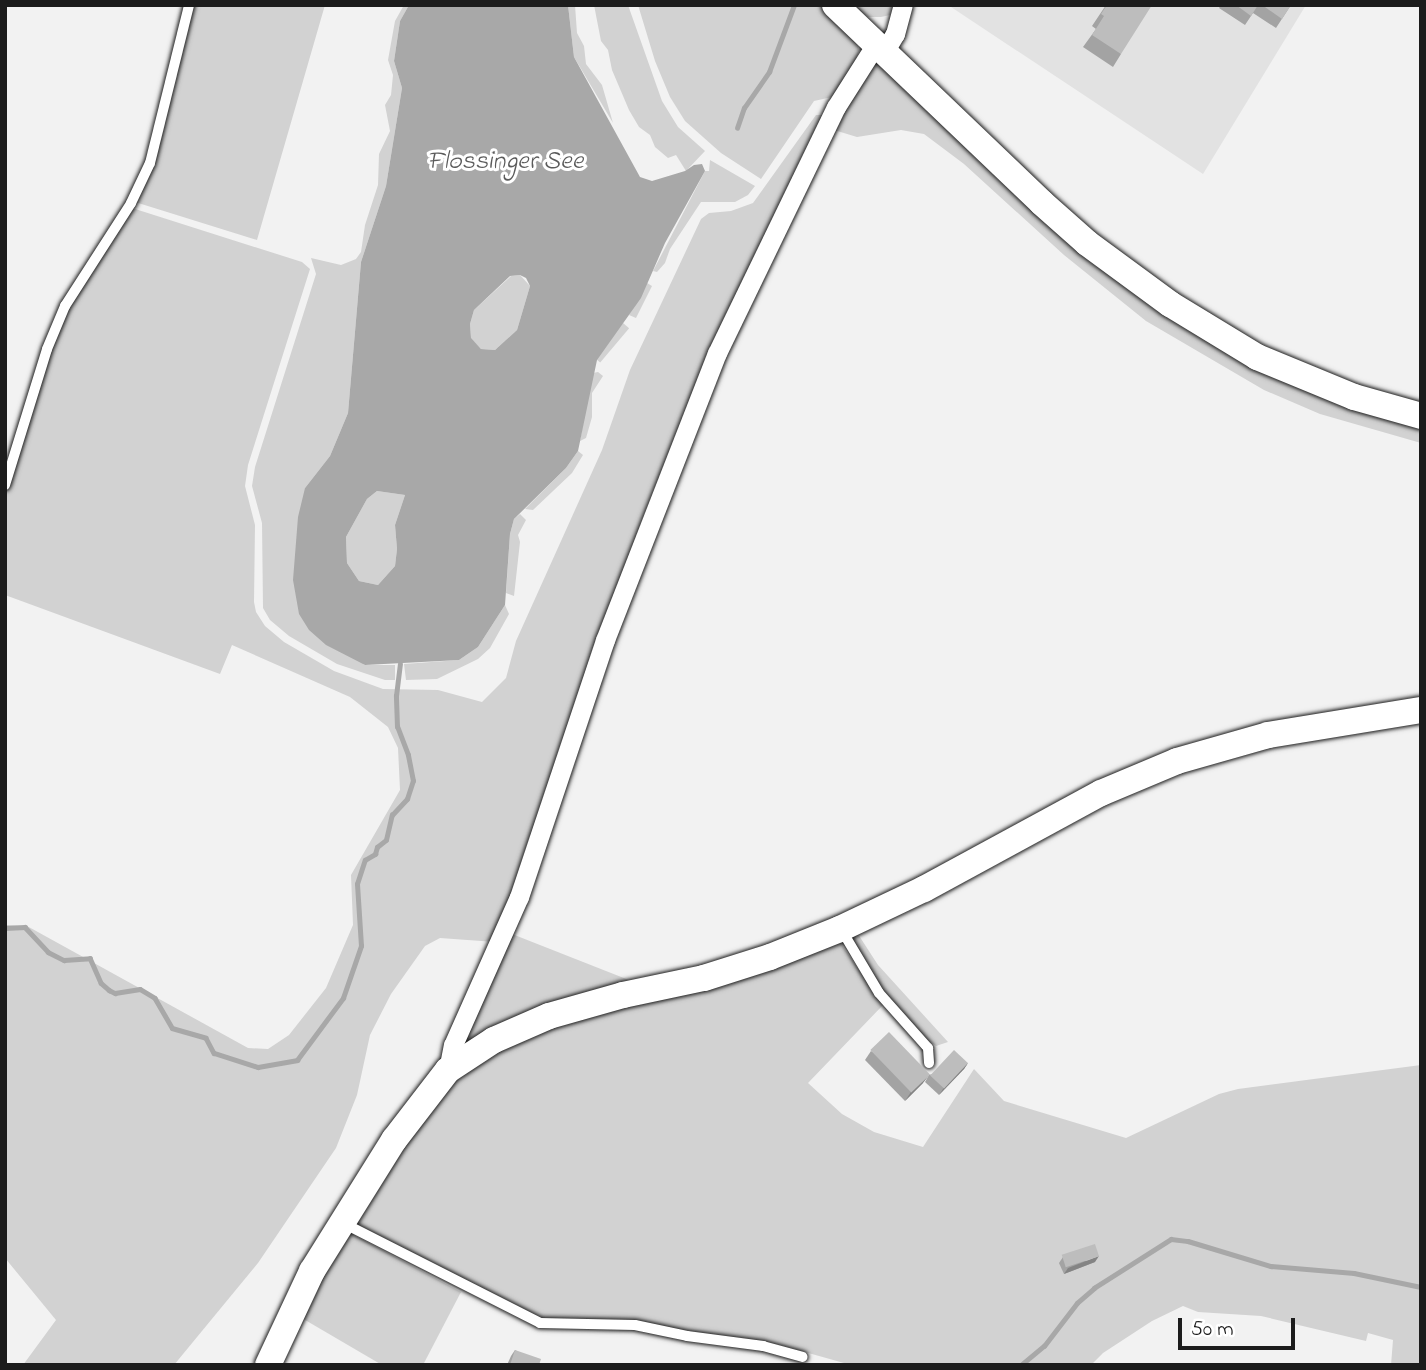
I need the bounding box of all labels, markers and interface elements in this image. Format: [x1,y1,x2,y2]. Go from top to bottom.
water label: Flossinger See [427,147,583,179]
scale bar [1181,1304,1298,1348]
text: 50 m [1191,1315,1234,1345]

